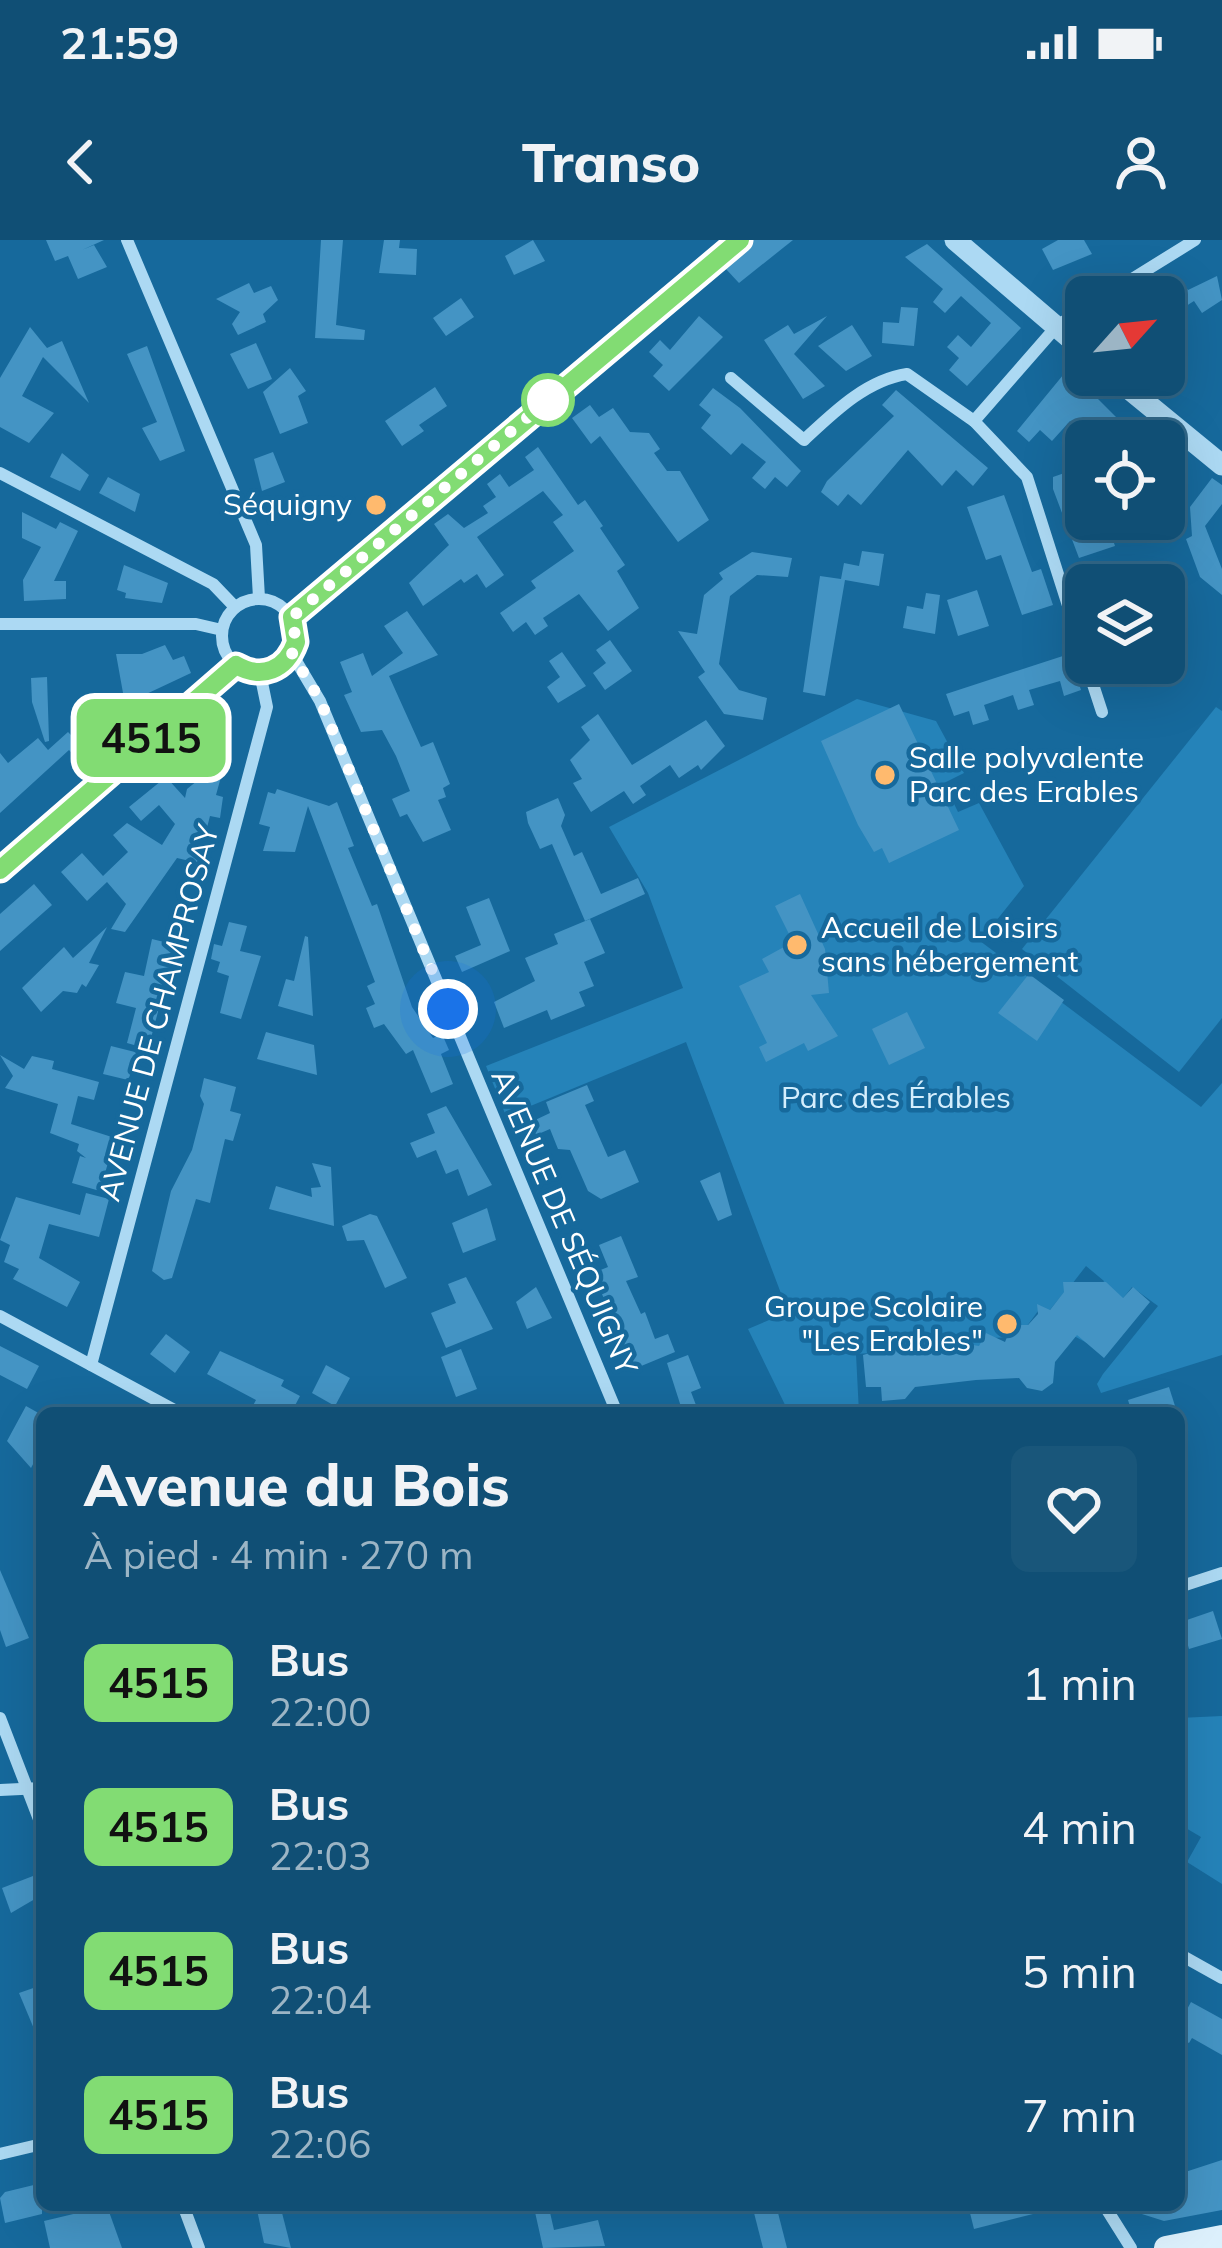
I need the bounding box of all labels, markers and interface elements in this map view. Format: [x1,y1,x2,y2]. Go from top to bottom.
text: 21:59 [60,14,179,70]
text: Transo [522,128,700,196]
icon: back [48,129,114,195]
icon: person [1108,129,1174,195]
north arrow [1065,276,1185,396]
map controls [1065,276,1185,684]
unlabelled marker [523,375,573,425]
button: locate [1065,420,1185,540]
place label: Séquigny [223,485,352,523]
marker: Séquigny [363,492,389,518]
button: layers [1065,564,1185,684]
line badge: 4515 [67,699,235,777]
text: 4515 [101,711,201,764]
place label: Salle polyvalente Parc des Erables [909,738,1144,810]
marker: Salle polyvalente Parc des Erables [872,762,898,788]
street label: AVENUE DE CHAMPROSAY [89,820,227,1205]
place label: Accueil de Loisirs sans hébergement [821,908,1078,980]
marker: Accueil de Loisirs sans hébergement [784,932,810,958]
your location [418,979,478,1039]
street label: AVENUE DE SÉQUIGNY [483,1063,647,1381]
park label: Parc des Érables [781,1078,1011,1116]
place label: Groupe Scolaire "Les Erables" [764,1287,983,1359]
marker: Groupe Scolaire "Les Erables" [994,1311,1020,1337]
button: heart [1011,1446,1137,1572]
text: Avenue du Bois [84,1449,510,1520]
text: À pied · 4 min · 270 m [84,1530,473,1579]
text: Bus [269,1631,349,1687]
text: 1 min [1022,1655,1137,1711]
text: 4515 [108,1656,209,1709]
text: 22:00 [269,1687,371,1736]
text: Bus [269,1775,349,1831]
text: 4 min [1022,1799,1137,1855]
text: 4515 [108,1800,209,1853]
text: 22:03 [269,1831,371,1880]
text: Bus [269,1919,349,1975]
text: 5 min [1022,1943,1137,1999]
text: 4515 [108,1944,209,1997]
text: 22:04 [269,1975,371,2024]
text: Bus [269,2063,349,2119]
text: 7 min [1022,2087,1137,2143]
text: 4515 [108,2088,209,2141]
text: 22:06 [269,2119,371,2168]

